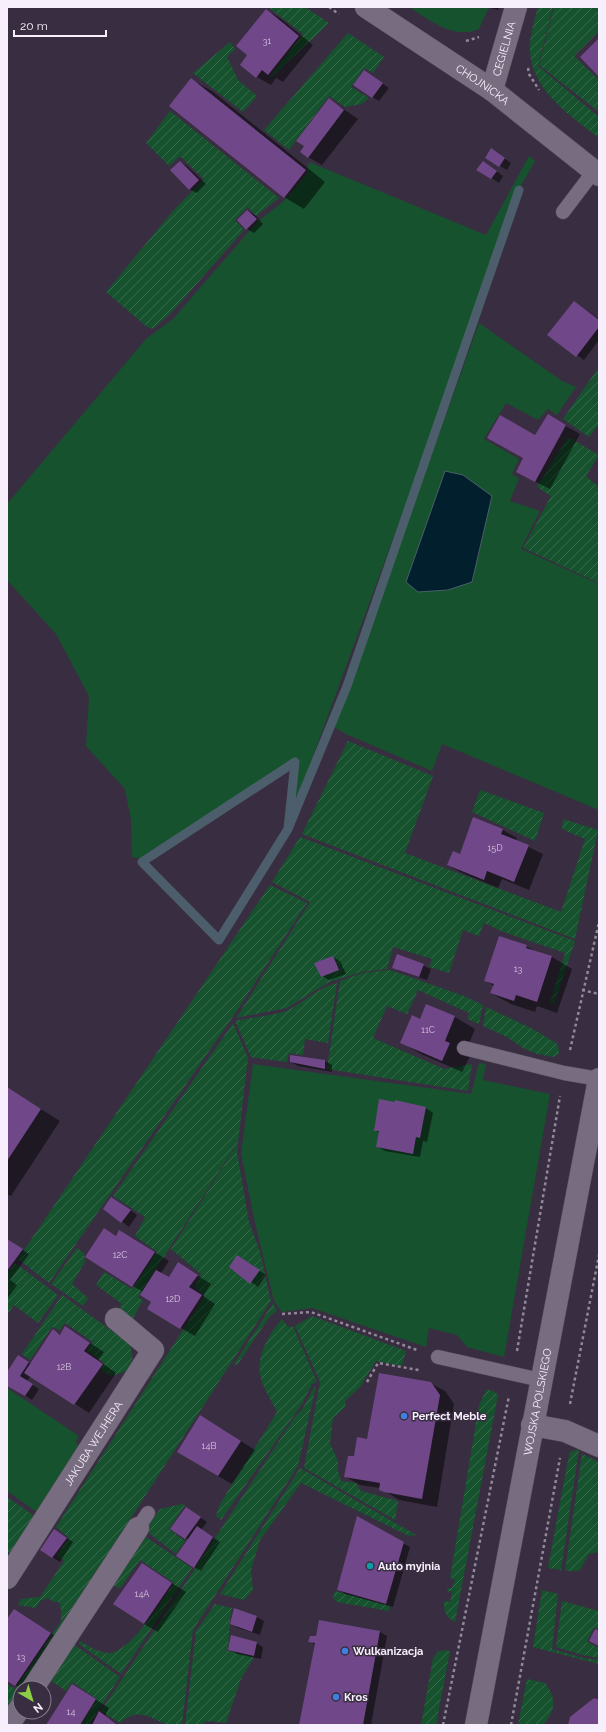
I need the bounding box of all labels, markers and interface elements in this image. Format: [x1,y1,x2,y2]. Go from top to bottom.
scale bar [14,12,106,38]
text: 20 m [20,19,48,33]
street label: CEGIELNIA [490,19,518,78]
house number: 31 [263,36,271,46]
street label: CHOJNICKA [453,61,512,108]
house number: 15D [487,843,503,853]
house number: 13 [514,964,523,974]
house number: 11C [421,1025,435,1035]
house number: 12C [113,1250,127,1260]
house number: 12D [166,1294,181,1304]
street label: WOJSKA POLSKIEGO [521,1347,554,1457]
house number: 12B [57,1362,71,1372]
street label: JAKUBA WEJHERA [61,1398,125,1488]
place label: Perfect Meble [412,1410,487,1423]
marker: Perfect Meble [399,1411,409,1421]
house number: 14B [202,1441,216,1451]
place label: Auto myjnia [378,1560,440,1573]
marker: Auto myjnia [365,1561,375,1571]
house number: 14A [135,1589,149,1599]
place label: Wulkanizacja [353,1645,423,1658]
marker: Wulkanizacja [340,1646,350,1656]
house number: 13 [17,1652,26,1662]
north arrow [12,1680,52,1720]
place label: Kros [344,1691,368,1704]
marker: Kros [331,1692,341,1702]
text: N [31,1700,45,1715]
house number: 14 [67,1707,75,1717]

